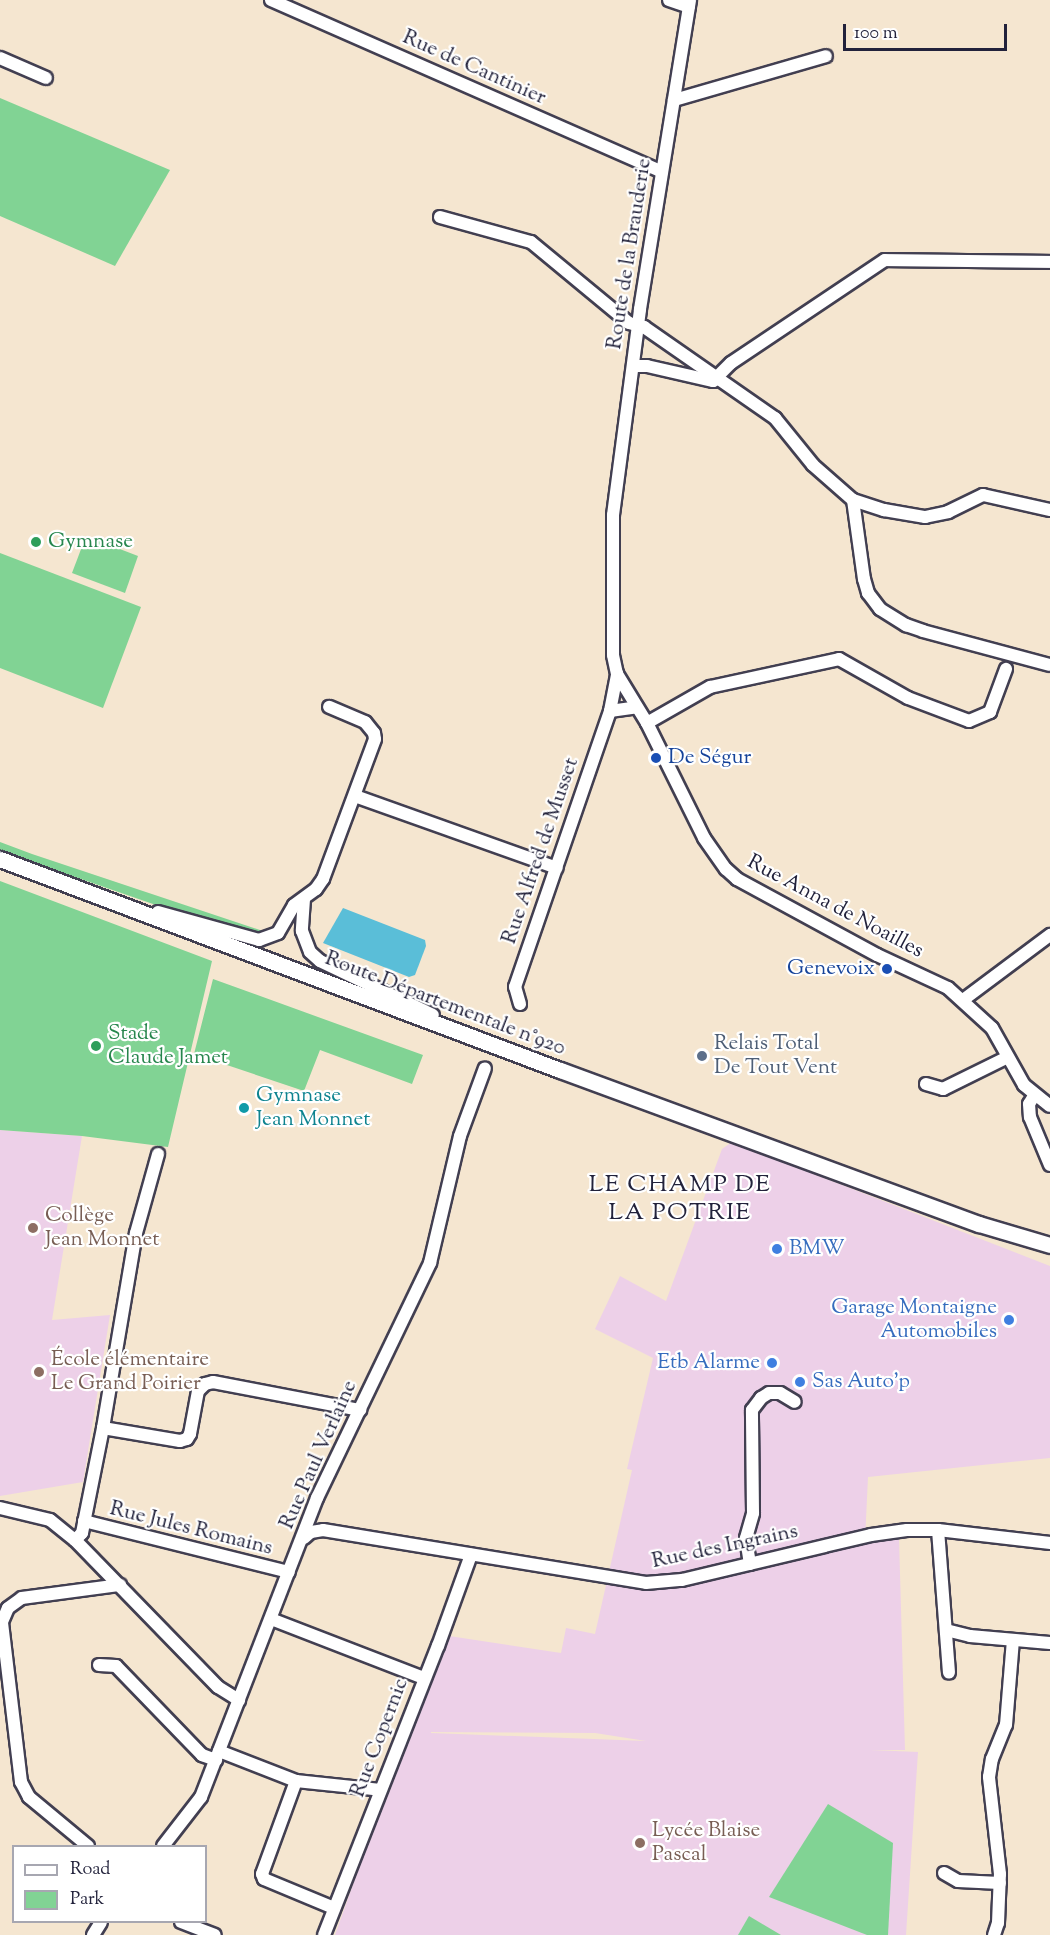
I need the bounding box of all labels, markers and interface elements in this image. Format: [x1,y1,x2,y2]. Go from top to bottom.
scale bar [846,12,1010,50]
text: 100 m [854,21,898,47]
street label: Rue de Cantinier [398,25,550,111]
street label: Route de la Brauderie [602,157,658,351]
place label: Gymnase [48,529,133,555]
marker: Gymnase [29,535,43,549]
place label: De Ségur [668,745,751,771]
marker: De Ségur [649,751,663,765]
street label: Rue Alfred de Musset [497,755,585,947]
street label: Rue Anna de Noailles [743,850,927,964]
street label: Route Départementale n°920 [321,946,569,1062]
place label: Genevoix [787,956,875,982]
marker: Genevoix [880,962,894,976]
place label: Stade Claude Jamet [108,1021,228,1071]
place label: Relais Total De Tout Vent [714,1031,837,1081]
marker: Stade Claude Jamet [89,1039,103,1053]
marker: Relais Total De Tout Vent [695,1049,709,1063]
place label: Gymnase Jean Monnet [256,1083,370,1133]
marker: Gymnase Jean Monnet [237,1101,251,1115]
district label: LE CHAMP DE LA POTRIE [589,1172,771,1228]
place label: Collège Jean Monnet [45,1203,159,1253]
marker: Collège Jean Monnet [26,1221,40,1235]
place label: BMW [789,1236,845,1262]
marker: BMW [770,1242,784,1256]
place label: Garage Montaigne Automobiles [831,1295,997,1345]
marker: Garage Montaigne Automobiles [1002,1313,1016,1327]
place label: École élémentaire Le Grand Poirier [51,1347,209,1397]
place label: Etb Alarme [657,1350,760,1376]
marker: Etb Alarme [765,1356,779,1370]
marker: École élémentaire Le Grand Poirier [32,1365,46,1379]
place label: Sas Auto'p [812,1369,910,1395]
marker: Sas Auto'p [793,1375,807,1389]
street label: Rue Paul Verlaine [275,1377,363,1533]
street label: Rue Jules Romains [107,1497,275,1561]
street label: Rue des Ingrains [650,1519,800,1575]
street label: Rue Copernic [346,1675,414,1801]
place label: Lycée Blaise Pascal [652,1818,760,1868]
marker: Lycée Blaise Pascal [633,1836,647,1850]
legend [12,1845,207,1923]
text: Road [70,1857,110,1883]
text: Park [70,1887,104,1913]

